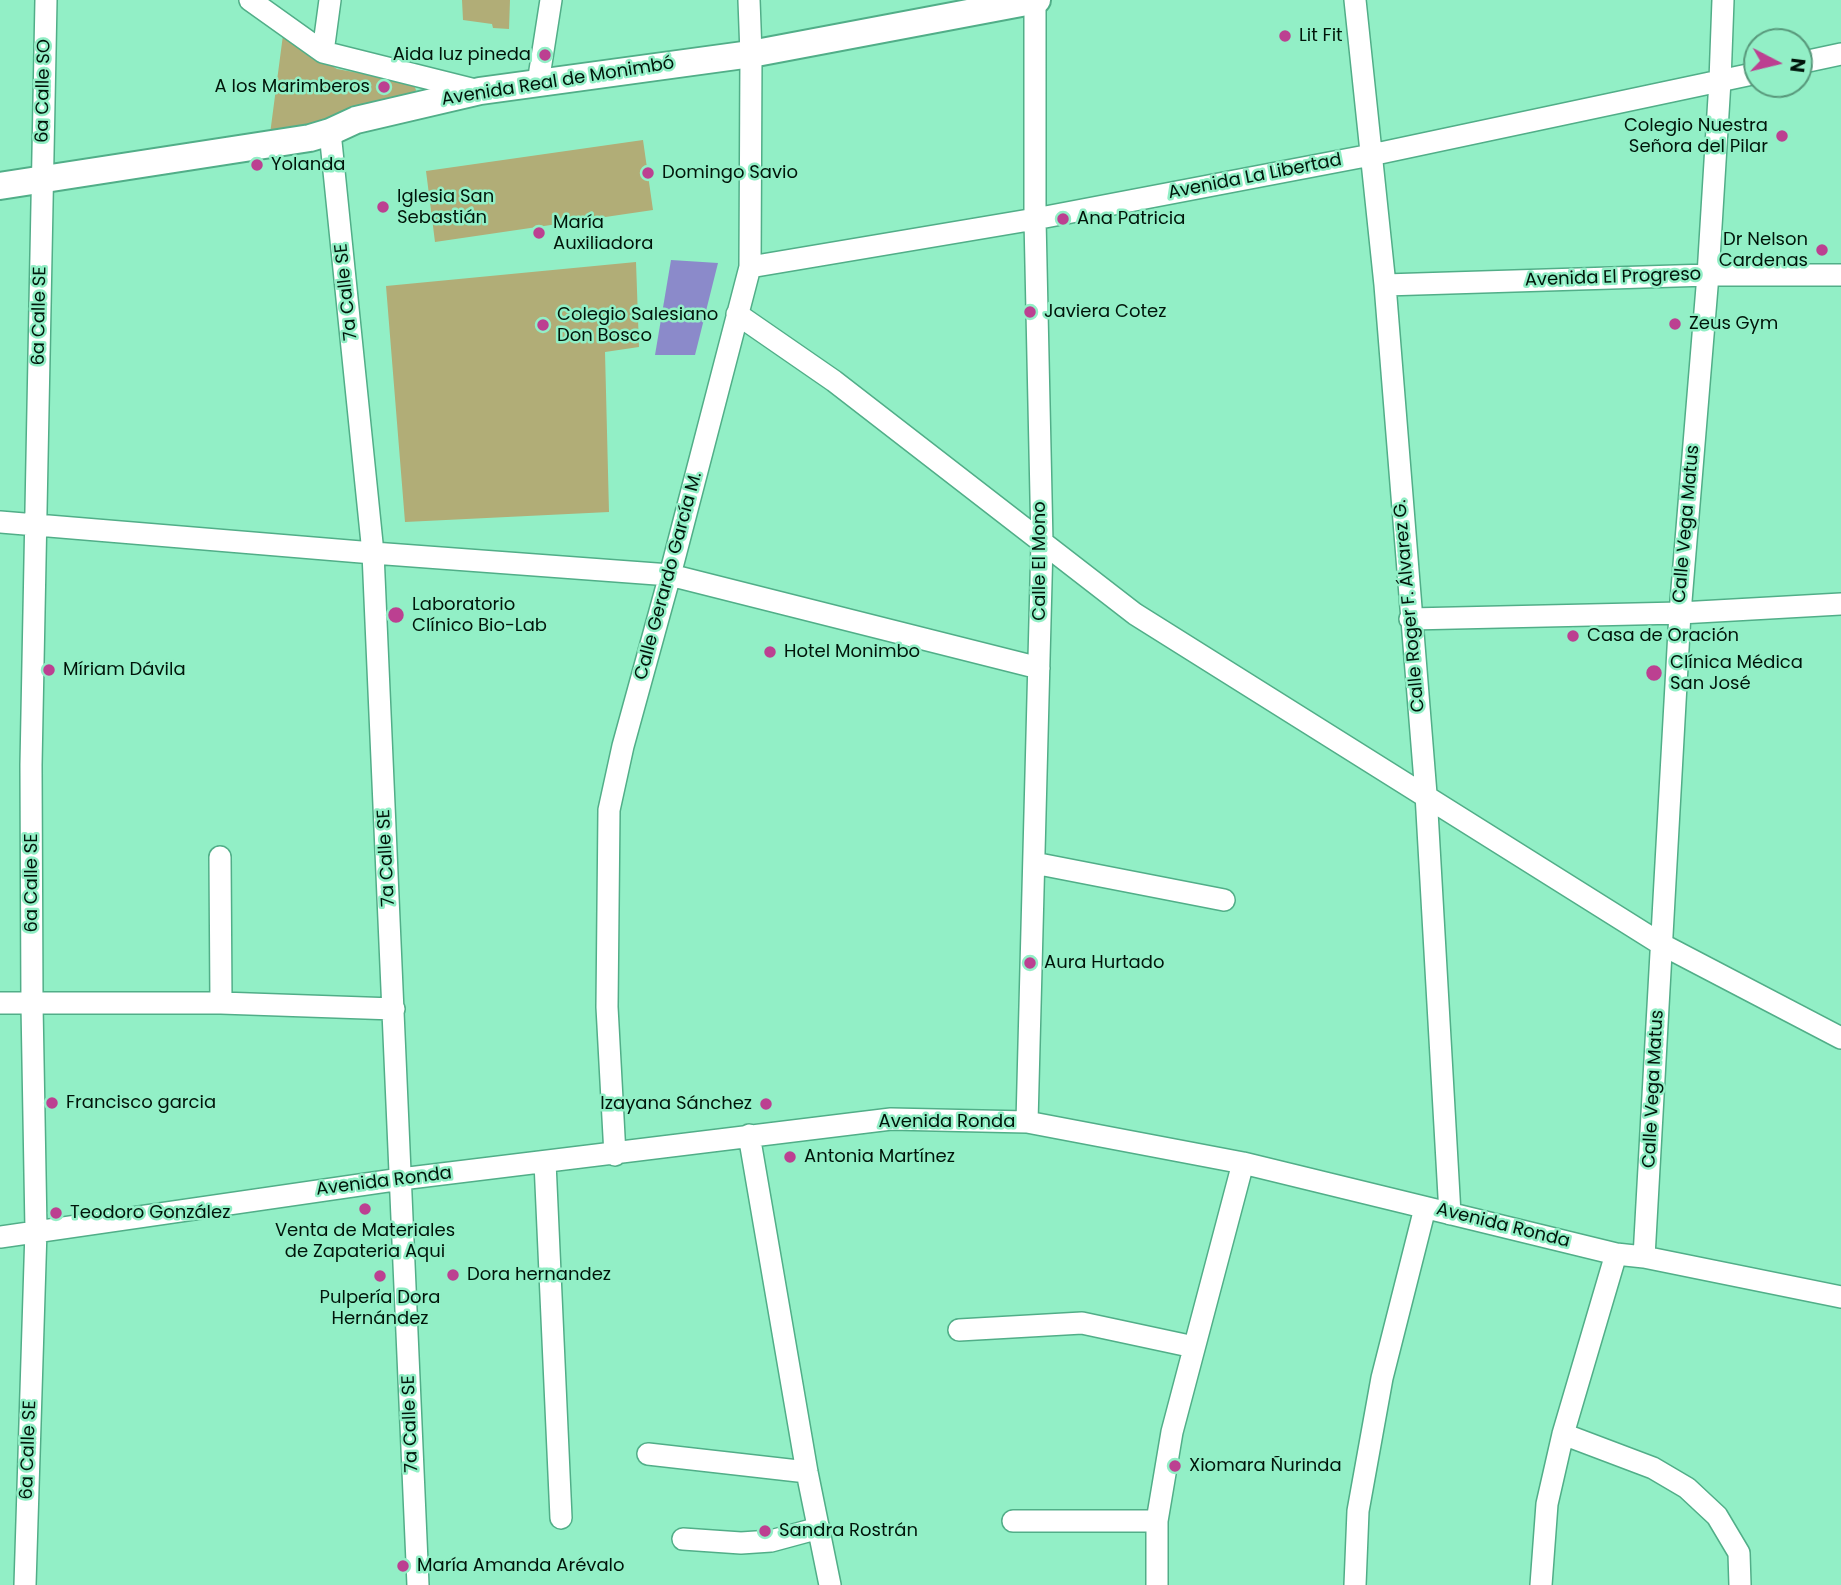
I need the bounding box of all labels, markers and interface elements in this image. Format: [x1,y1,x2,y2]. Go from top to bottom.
place label: Lit Fit [1299,25,1343,47]
marker: Lit Fit [1277,28,1293,44]
north arrow [1743,28,1813,98]
street label: 6a Calle SO [32,39,56,143]
place label: Aida luz pineda [393,44,531,66]
marker: Aida luz pineda [537,47,553,63]
street label: Avenida Real de Monimbó [440,53,676,111]
text: N [1783,57,1812,74]
place label: A los Marimberos [215,76,370,98]
marker: A los Marimberos [376,79,392,95]
place label: Colegio Nuestra Señora del Pilar [1624,115,1768,158]
marker: Colegio Nuestra Señora del Pilar [1774,128,1790,144]
street label: Avenida La Libertad [1166,150,1344,204]
place label: Yolanda [271,154,345,176]
marker: Yolanda [249,157,265,173]
place label: Domingo Savio [662,162,798,184]
marker: Domingo Savio [640,165,656,181]
place label: Iglesia San Sebastián [397,186,494,228]
marker: Iglesia San Sebastián [375,199,391,215]
place label: Ana Patricia [1077,208,1185,230]
marker: Ana Patricia [1055,211,1071,227]
place label: María Auxiliadora [553,212,653,255]
marker: María Auxiliadora [531,225,547,241]
place label: Dr Nelson Cardenas [1719,229,1808,272]
street label: 7a Calle SE [331,242,363,342]
marker: Dr Nelson Cardenas [1814,242,1830,258]
street label: Avenida El Progreso [1524,264,1702,292]
street label: 6a Calle SE [28,266,52,366]
place label: Javiera Cotez [1044,301,1166,323]
place label: Colegio Salesiano Don Bosco [557,304,718,346]
marker: Javiera Cotez [1022,304,1038,320]
place label: Zeus Gym [1689,313,1778,335]
marker: Zeus Gym [1667,316,1683,332]
marker: Colegio Salesiano Don Bosco [535,317,551,333]
street label: Calle Vega Matus [1669,444,1705,604]
street label: Calle Gerardo García M. [631,470,707,682]
street label: Calle Roger F. Álvarez G. [1390,499,1430,713]
street label: Calle El Mono [1029,501,1051,621]
place label: Laboratorio Clínico Bio-Lab [412,594,547,636]
marker: Laboratorio Clínico Bio-Lab [386,605,406,625]
place label: Casa de Oración [1587,625,1739,647]
marker: Casa de Oración [1565,628,1581,644]
place label: Hotel Monimbo [784,641,920,663]
marker: Hotel Monimbo [762,644,778,660]
place label: Clínica Médica San José [1670,652,1803,694]
place label: Míriam Dávila [63,659,186,681]
marker: Míriam Dávila [41,662,57,678]
marker: Clínica Médica San José [1644,663,1664,683]
street label: 7a Calle SE [374,809,400,907]
street label: 6a Calle SE [21,833,43,933]
place label: Aura Hurtado [1044,952,1164,974]
marker: Aura Hurtado [1022,955,1038,971]
street label: Calle Vega Matus [1639,1009,1669,1169]
place label: Francisco garcia [66,1092,216,1114]
place label: Izayana Sánchez [600,1093,752,1115]
marker: Francisco garcia [44,1095,60,1111]
marker: Izayana Sánchez [758,1096,774,1112]
street label: Avenida Ronda [879,1111,1015,1133]
place label: Antonia Martínez [804,1146,955,1168]
marker: Antonia Martínez [782,1149,798,1165]
street label: Avenida Ronda [315,1163,453,1201]
street label: Avenida Ronda [1434,1199,1572,1253]
marker: Venta de Materiales de Zapateria Aqui [357,1201,373,1217]
place label: Teodoro González [70,1202,230,1224]
marker: Teodoro González [48,1205,64,1221]
place label: Venta de Materiales de Zapateria Aqui [275,1220,455,1262]
place label: Dora hernandez [467,1264,611,1286]
marker: Dora hernandez [445,1267,461,1283]
marker: Pulpería Dora Hernández [372,1268,388,1284]
place label: Pulpería Dora Hernández [320,1287,440,1330]
street label: 7a Calle SE [399,1375,423,1473]
street label: 6a Calle SE [16,1400,42,1500]
place label: Xiomara Ñurinda [1189,1455,1342,1477]
marker: Xiomara Ñurinda [1167,1458,1183,1474]
place label: Sandra Rostrán [779,1520,918,1542]
marker: Sandra Rostrán [757,1523,773,1539]
place label: María Amanda Arévalo [417,1555,625,1577]
marker: María Amanda Arévalo [395,1558,411,1574]

